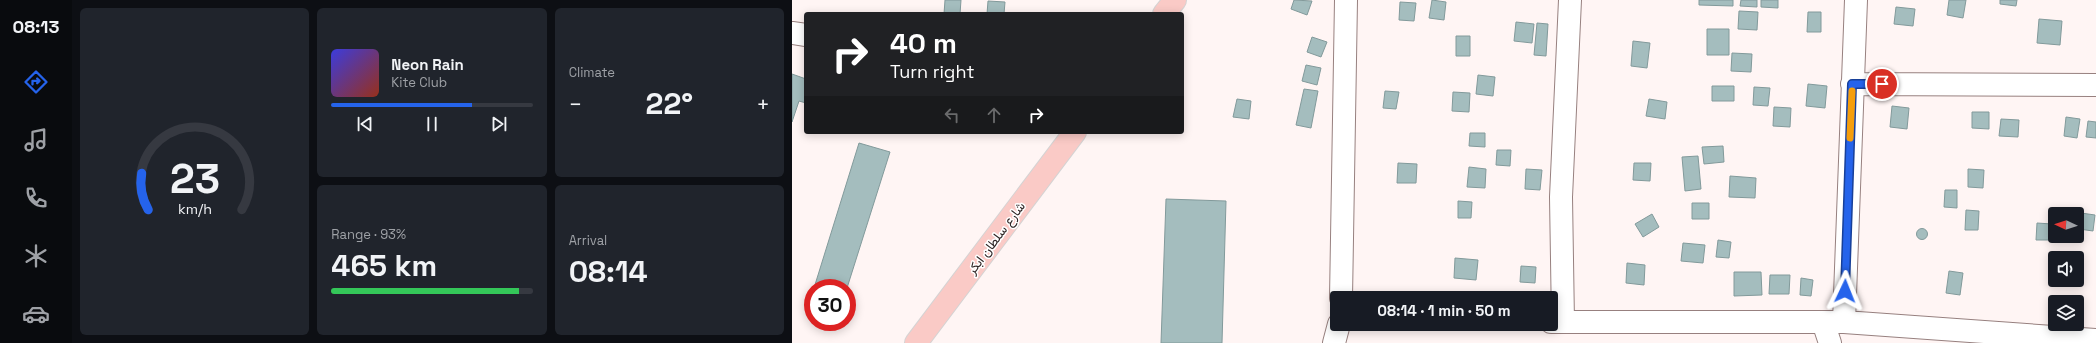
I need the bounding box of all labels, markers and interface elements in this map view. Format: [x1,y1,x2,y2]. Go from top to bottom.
text: 08:13 [13,15,59,38]
text: 40 m [890,25,957,61]
icon: right [824,28,876,80]
text: Neon Rain [391,55,464,74]
text: Turn right [890,60,974,83]
text: Climate [569,64,615,81]
pin [1865,67,1899,101]
icon: directions [22,68,50,96]
icon: arrive [1871,73,1893,95]
text: Kite Club [391,74,447,91]
text: 22° [646,84,693,123]
text: − [569,90,582,118]
text: + [756,90,770,118]
icon: left [941,104,963,126]
icon: ahead [983,104,1005,126]
icon: right [1025,104,1047,126]
icon: previous [354,113,376,135]
icon: pause [421,113,443,135]
icon: next [488,113,510,135]
icon: music [22,126,50,154]
text: 23 [170,151,220,204]
icon: phone [22,184,50,212]
street label: شارع سلطان ابكر [963,198,1030,279]
text: km/h [178,199,212,217]
north arrow [2048,207,2084,243]
map controls [2048,207,2084,331]
text: Range · 93% [331,226,406,243]
text: Arrival [569,232,607,249]
icon: climate [22,242,50,270]
text: 465 km [331,246,437,285]
button: sound [2048,251,2084,287]
text: 08:14 [569,252,648,291]
position arrow [1824,270,1866,312]
speed limit sign: 30 [804,279,856,331]
button: layers [2048,295,2084,331]
icon: car [22,300,50,328]
text: 08:14 · 1 min · 50 m [1377,301,1511,320]

